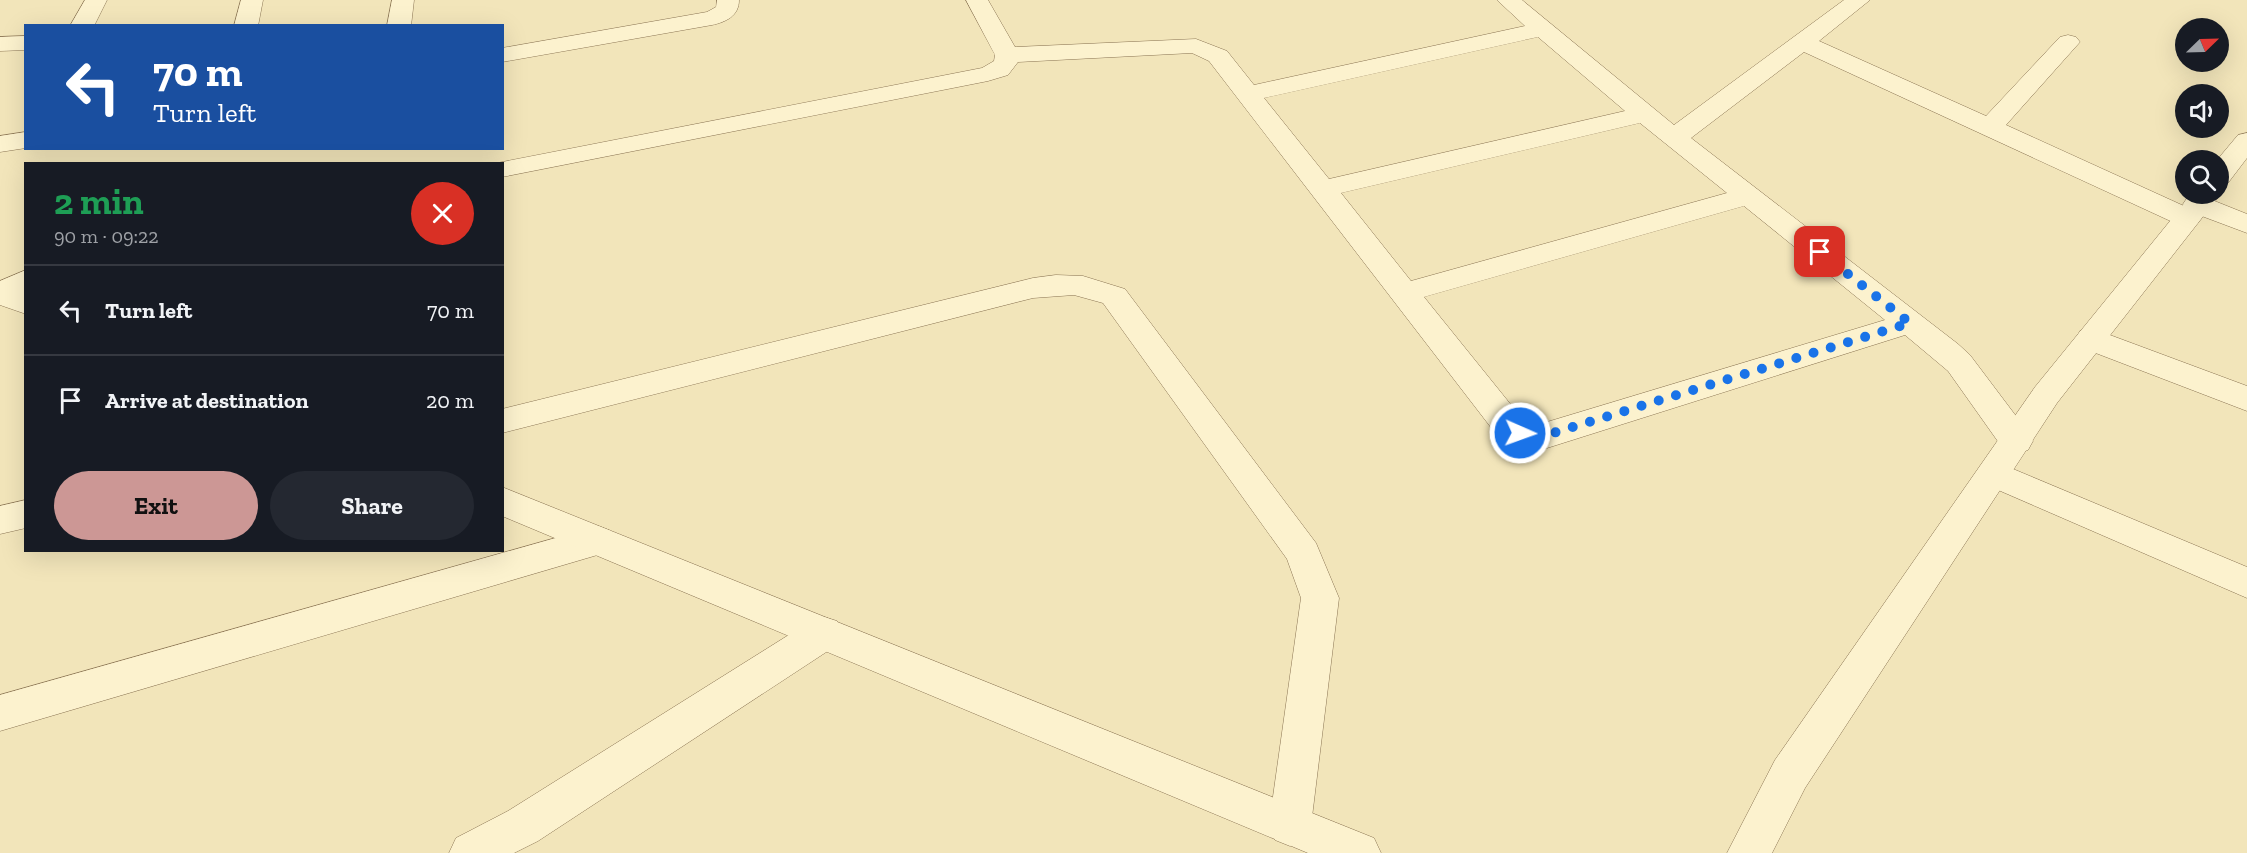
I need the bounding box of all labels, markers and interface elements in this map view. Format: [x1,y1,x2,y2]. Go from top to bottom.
north arrow [2175,18,2229,72]
map controls [2175,18,2229,204]
text: 70 m [153,46,243,97]
icon: left [54,48,132,126]
button: sound [2175,84,2229,138]
text: Turn left [153,97,256,129]
button: search [2175,150,2229,204]
text: 2 min [54,180,144,223]
button: close [411,182,474,245]
text: 90 m · 09:22 [54,224,159,248]
pin [1794,226,1845,277]
icon: arrive [1803,235,1836,268]
icon: left [54,294,87,327]
text: Turn left [105,297,192,324]
text: 70 m [427,297,474,324]
icon: arrive [54,384,87,417]
text: Arrive at destination [105,387,308,414]
text: 20 m [426,387,474,414]
position arrow [1488,401,1552,465]
button: Exit [54,471,258,540]
button: Share [270,471,474,540]

